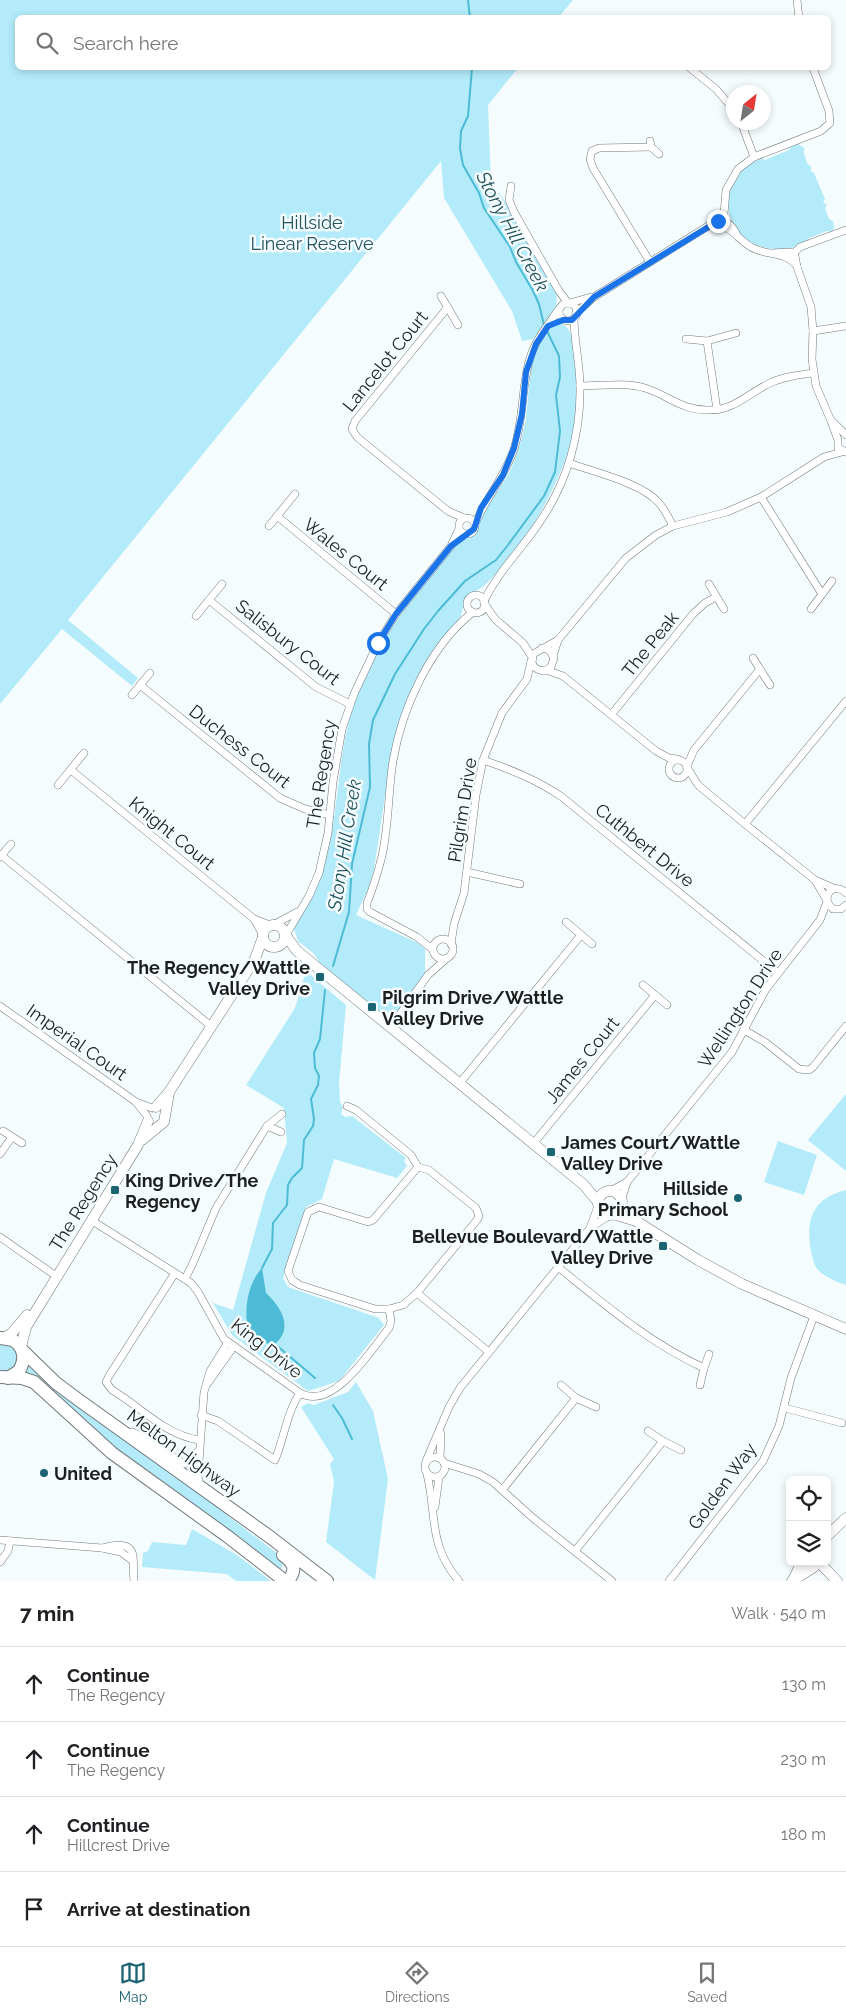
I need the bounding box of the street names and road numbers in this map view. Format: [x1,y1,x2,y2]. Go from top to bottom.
street label: Lancelot Court [338,306,432,416]
street label: Wales Court [300,514,392,594]
street label: Salisbury Court [232,595,344,689]
street label: The Peak [617,607,683,681]
street label: Duchess Court [185,700,295,792]
street label: The Regency [302,718,340,830]
street label: Pilgrim Drive [443,756,481,864]
street label: Knight Court [125,792,219,874]
street label: Cuthbert Drive [591,799,699,892]
street label: Wellington Drive [694,944,787,1072]
street label: Imperial Court [23,1000,131,1084]
street label: James Court [541,1013,623,1107]
street label: The Regency [45,1149,121,1254]
street label: King Drive [227,1314,307,1383]
street label: Melton Highway [123,1405,245,1501]
street label: Golden Way [684,1438,761,1533]

